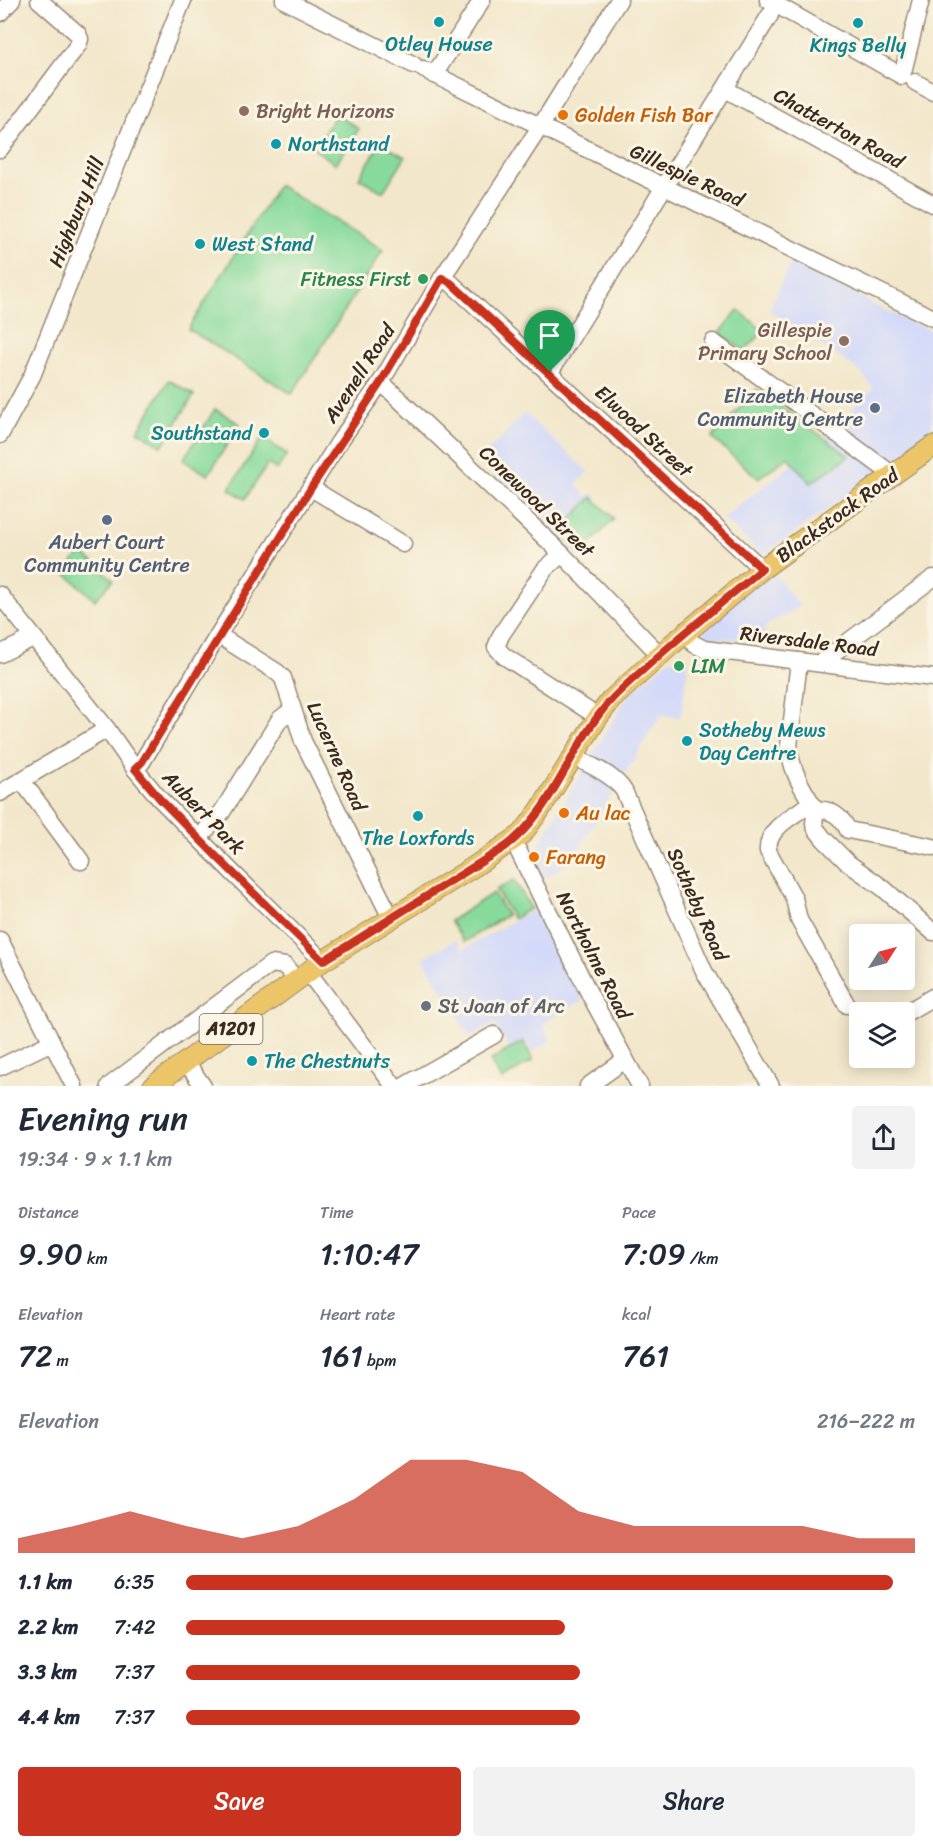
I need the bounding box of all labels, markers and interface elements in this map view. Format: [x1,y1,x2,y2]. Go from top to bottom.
marker: Otley House [432,15,446,29]
marker: Kings Belly [851,16,865,30]
place label: Otley House [385,27,493,62]
place label: Kings Belly [810,28,907,63]
street label: Chatterton Road [767,78,912,180]
place label: Bright Horizons [256,94,395,129]
place label: Golden Fish Bar [575,98,713,133]
marker: Bright Horizons [237,104,251,118]
marker: Golden Fish Bar [556,108,570,122]
place label: Northstand [288,127,390,162]
street label: Gillespie Road [624,134,751,218]
marker: Northstand [269,137,283,151]
street label: Highbury Hill [38,150,115,273]
place label: West Stand [212,227,314,262]
marker: West Stand [193,237,207,251]
place label: Fitness First [301,262,411,297]
marker: Fitness First [416,272,430,286]
pin [524,310,575,372]
place label: Gillespie Primary School [698,313,833,371]
street label: Avenell Road [313,315,406,431]
icon: arrive [533,319,566,352]
marker: Gillespie Primary School [837,334,851,348]
street label: Elwood Street [586,376,702,487]
place label: Elizabeth House Community Centre [697,379,863,437]
marker: Elizabeth House Community Centre [868,401,882,415]
place label: Southstand [151,416,253,451]
marker: Southstand [257,426,271,440]
street label: Conewood Street [470,436,604,567]
street label: Blackstock Road [768,458,908,572]
marker: Aubert Court Community Centre [100,513,114,527]
place label: Aubert Court Community Centre [24,525,190,583]
street label: Riversdale Road [738,616,881,667]
place label: LIM [691,649,725,684]
marker: LIM [672,659,686,673]
street label: Lucerne Road [297,696,377,818]
place label: Sotheby Mews Day Centre [699,713,826,771]
marker: Sotheby Mews Day Centre [680,734,694,748]
street label: Aubert Park [153,761,254,863]
place label: Au lac [575,796,631,831]
marker: Au lac [557,806,571,820]
marker: The Loxfords [411,809,425,823]
place label: The Loxfords [362,821,475,856]
place label: Farang [546,840,606,875]
street label: Sotheby Road [657,842,739,968]
marker: Farang [527,850,541,864]
street label: Northolme Road [546,885,642,1027]
north arrow [849,924,915,990]
map controls [849,924,915,1068]
place label: St Joan of Arc [438,989,565,1024]
marker: St Joan of Arc [419,999,433,1013]
button: layers [849,1002,915,1068]
road number: A1201 [200,1014,262,1044]
place label: The Chestnuts [264,1044,391,1079]
marker: The Chestnuts [245,1054,259,1068]
text: Evening run [18,1090,188,1148]
button: share [852,1106,915,1169]
text: 19:34 · 9 × 1.1 km [18,1142,172,1177]
text: Distance [18,1198,79,1227]
text: Time [320,1198,354,1227]
text: Pace [622,1198,656,1227]
text: 9.90 [18,1227,83,1281]
text: 1:10:47 [320,1227,419,1281]
text: 7:09 [622,1227,686,1281]
text: km [83,1244,108,1273]
text: /km [686,1244,718,1273]
text: Elevation [18,1300,83,1329]
text: Heart rate [320,1300,395,1329]
text: kcal [622,1300,651,1329]
text: 72 [18,1329,52,1383]
text: 161 [320,1329,363,1383]
text: 761 [622,1329,669,1383]
text: m [52,1346,69,1375]
text: bpm [363,1346,396,1375]
text: Elevation [18,1404,99,1439]
text: 216–222 m [817,1404,915,1439]
text: 1.1 km [18,1565,72,1600]
text: 6:35 [114,1565,155,1600]
text: 2.2 km [18,1610,78,1645]
text: 7:42 [114,1610,156,1645]
text: 3.3 km [18,1655,77,1690]
text: 7:37 [114,1655,154,1690]
text: 4.4 km [18,1700,80,1735]
text: 7:37 [114,1700,154,1735]
button: Save [18,1767,461,1836]
button: Share [473,1767,915,1836]

